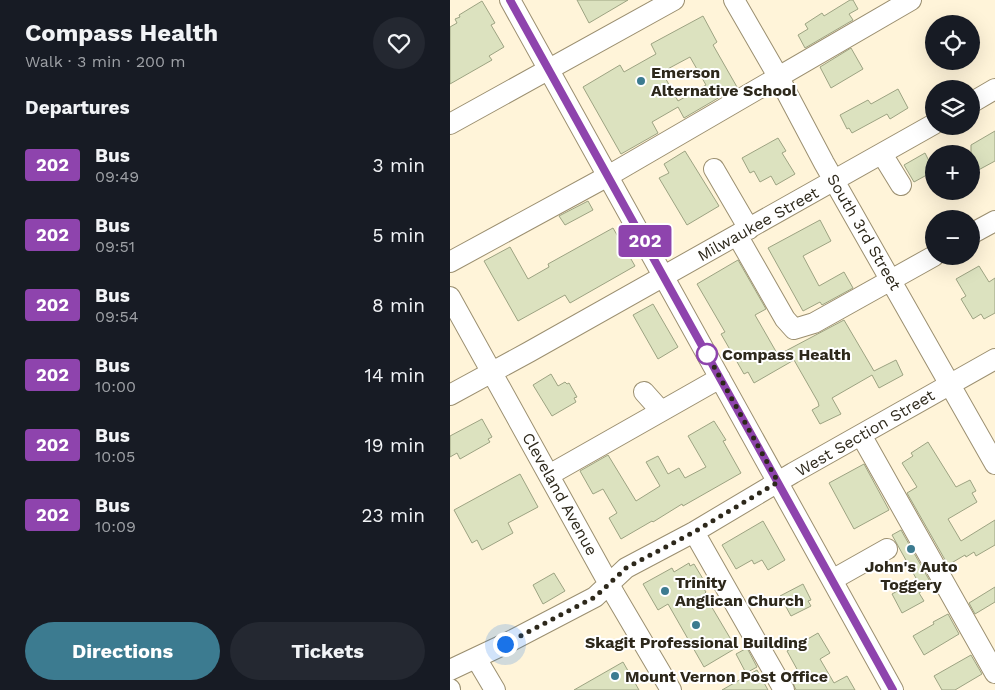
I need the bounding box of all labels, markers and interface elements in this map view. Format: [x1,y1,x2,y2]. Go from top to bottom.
map controls [925,15,980,265]
button: locate [925,15,980,70]
button: heart [373,17,425,69]
text: Compass Health [25,19,218,47]
text: Walk · 3 min · 200 m [25,52,186,71]
place label: Emerson Alternative School [651,63,798,100]
marker: Emerson Alternative School [635,75,647,87]
button: layers [925,80,980,135]
text: Departures [25,96,130,119]
text: Bus [95,144,130,167]
button: + [925,145,980,200]
text: 202 [36,154,69,175]
text: 3 min [373,154,425,177]
text: 09:49 [95,167,139,186]
street label: South 3rd Street [823,171,905,294]
street label: Milwaukee Street [694,183,822,265]
button: − [925,210,980,265]
text: Bus [95,214,130,237]
text: 202 [36,224,69,245]
text: 5 min [373,224,425,247]
line badge: 202 [616,225,674,257]
text: 202 [628,230,662,251]
text: 09:51 [95,237,135,256]
text: Bus [95,284,130,307]
text: 202 [36,294,69,315]
text: 8 min [372,294,425,317]
text: 09:54 [95,307,139,326]
marker: Compass Health [696,343,718,365]
place label: Compass Health [722,345,851,364]
text: Bus [95,354,130,377]
text: 202 [36,364,69,385]
text: 14 min [365,364,425,387]
text: 10:00 [95,377,136,396]
street label: West Section Street [792,385,938,481]
text: Bus [95,424,130,447]
street label: Cleveland Avenue [518,429,602,559]
text: 202 [36,434,69,455]
text: 19 min [364,434,425,457]
text: 10:05 [95,447,135,466]
text: Bus [95,494,130,517]
text: 202 [36,504,69,525]
text: 23 min [361,504,425,527]
text: 10:09 [95,517,136,536]
marker: John's Auto Toggery [905,543,917,555]
place label: John's Auto Toggery [864,557,958,594]
place label: Trinity Anglican Church [675,573,804,610]
marker: Trinity Anglican Church [659,585,671,597]
marker: Skagit Professional Building [690,619,702,631]
button: Directions [25,622,220,680]
button: Tickets [230,622,425,680]
your location [493,632,518,657]
place label: Skagit Professional Building [585,633,807,652]
place label: Mount Vernon Post Office [625,667,828,686]
marker: Mount Vernon Post Office [609,670,621,682]

